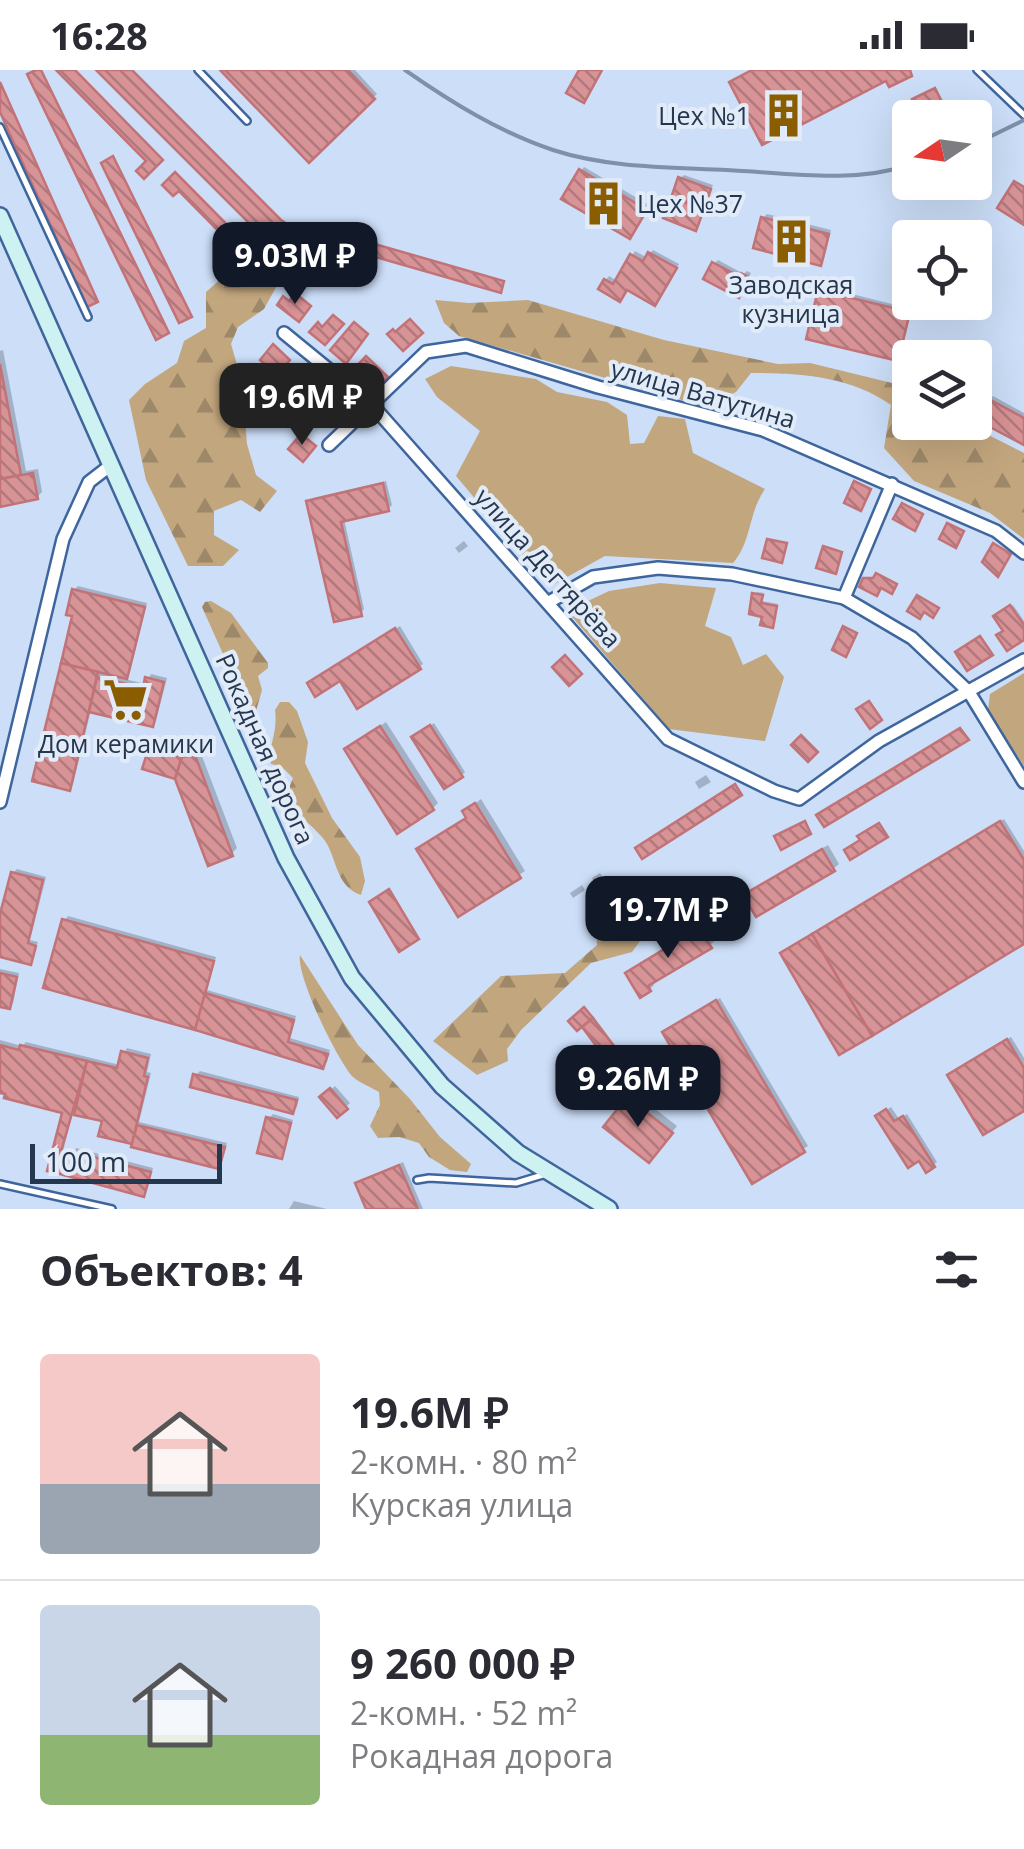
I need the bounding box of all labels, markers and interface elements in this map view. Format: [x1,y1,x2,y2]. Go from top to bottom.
text: 16:28 [50,9,148,61]
building icon: Цех №1 [759,92,807,140]
place label: Цех №1 [658,98,750,132]
north arrow [892,100,992,200]
map controls [892,100,992,440]
building icon: Цех №37 [580,180,628,228]
place label: Цех №37 [637,186,743,220]
building icon: Заводская кузница [767,217,815,265]
button: locate [892,220,992,320]
pin: 9.03M ₽ [203,222,387,307]
text: 9.03M ₽ [234,233,356,276]
place label: Заводская кузница [729,267,853,330]
button: layers [892,340,992,440]
street label: улица Ватутина [607,350,800,436]
pin: 19.6M ₽ [210,363,394,448]
text: 19.6M ₽ [241,374,363,417]
street label: улица Дегтярёва [468,480,630,654]
street label: Рокадная дорога [209,648,323,849]
supermarket icon: Дом керамики [102,676,150,724]
place label: Дом керамики [38,726,214,760]
pin: 19.7M ₽ [576,876,760,961]
text: 19.7M ₽ [607,887,729,930]
pin: 9.26M ₽ [546,1045,730,1130]
text: 9.26M ₽ [577,1056,699,1099]
scale bar [30,1139,222,1184]
text: 100 m [45,1142,126,1180]
text: Объектов: 4 [40,1241,303,1298]
icon: filters [929,1242,984,1297]
text: 19.6M ₽ [350,1383,509,1440]
icon: home [120,1394,240,1514]
text: 2-комн. · 80 m² [350,1440,577,1483]
text: Курская улица [350,1483,573,1526]
text: 9 260 000 ₽ [350,1634,575,1691]
icon: home [120,1645,240,1765]
text: 2-комн. · 52 m² [350,1691,577,1734]
text: Рокадная дорога [350,1734,613,1777]

